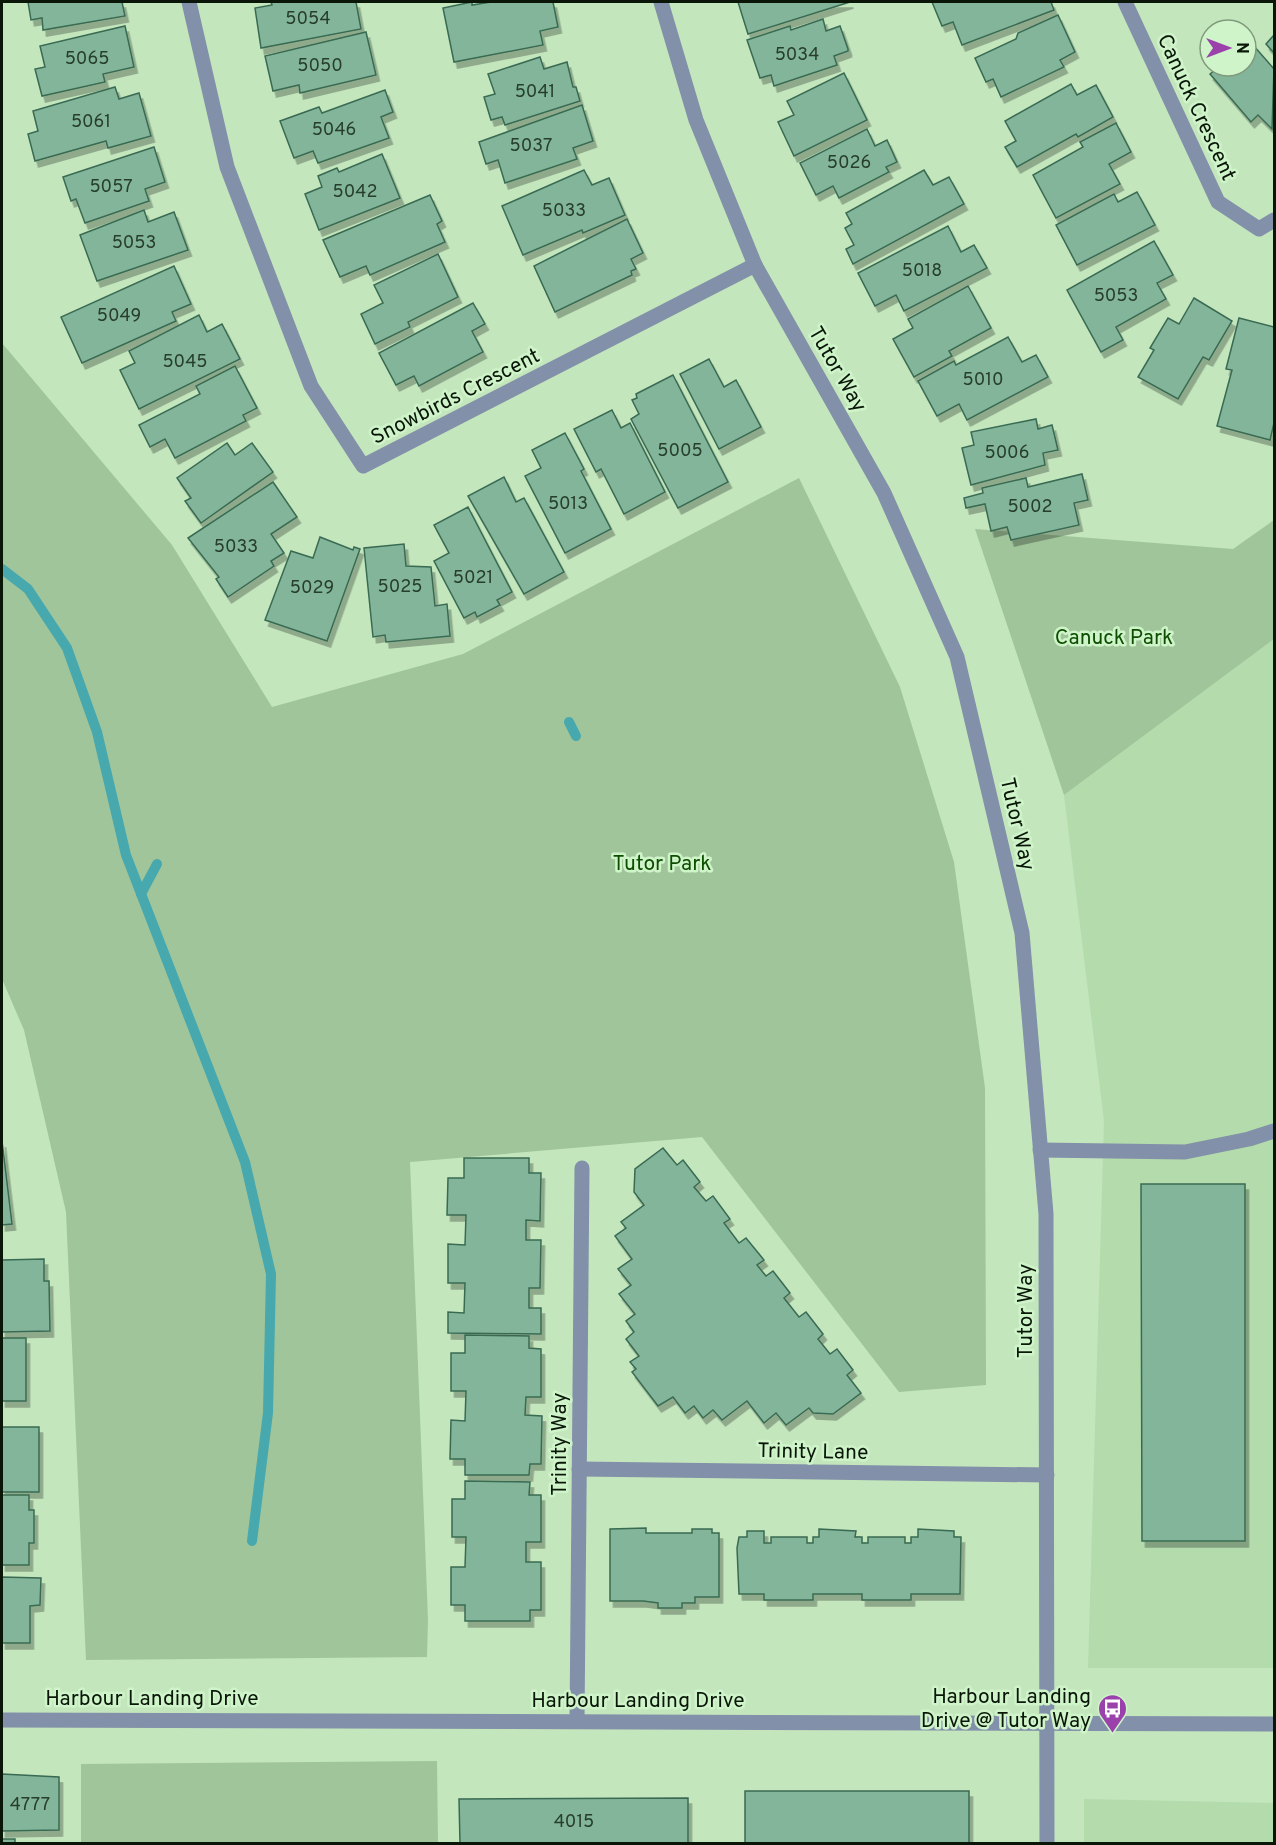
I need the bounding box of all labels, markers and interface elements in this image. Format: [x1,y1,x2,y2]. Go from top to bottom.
house number: 5054 [285,8,331,31]
north arrow [1198,18,1258,78]
street label: Canuck Crescent [1150,30,1241,185]
text: N [1231,42,1251,54]
house number: 5034 [775,44,819,67]
house number: 5065 [65,48,109,71]
house number: 5050 [297,55,343,78]
house number: 5041 [515,81,555,104]
house number: 5061 [71,111,111,134]
house number: 5046 [312,119,356,142]
house number: 5037 [510,135,552,158]
house number: 5026 [827,152,871,175]
house number: 5057 [89,176,133,199]
house number: 5042 [333,181,377,204]
house number: 5033 [542,200,586,223]
house number: 5053 [112,232,156,255]
house number: 5018 [902,260,942,283]
house number: 5053 [1094,285,1138,308]
house number: 5049 [97,305,141,328]
street label: Tutor Way [801,322,872,417]
street label: Snowbirds Crescent [367,343,545,452]
house number: 5045 [162,351,208,374]
house number: 5010 [963,369,1003,392]
house number: 5005 [657,440,703,463]
house number: 5006 [985,442,1029,465]
house number: 5013 [548,493,588,516]
house number: 5002 [1007,496,1053,519]
house number: 5033 [214,536,258,559]
house number: 5021 [453,567,493,590]
house number: 5025 [378,576,422,599]
house number: 5029 [290,577,334,600]
park label: Canuck Park [1055,625,1173,652]
street label: Tutor Way [993,775,1040,873]
park label: Tutor Park [612,851,712,878]
street label: Tutor Way [1013,1264,1040,1358]
street label: Trinity Way [547,1392,574,1496]
street label: Trinity Lane [757,1438,869,1467]
place label: Harbour Landing Drive @ Tutor Way [921,1684,1091,1735]
street label: Harbour Landing Drive [45,1686,259,1713]
street label: Harbour Landing Drive [531,1688,745,1715]
bus stop icon: Harbour Landing Drive @ Tutor Way [1096,1692,1128,1734]
house number: 4777 [10,1794,50,1817]
house number: 4015 [554,1811,594,1834]

